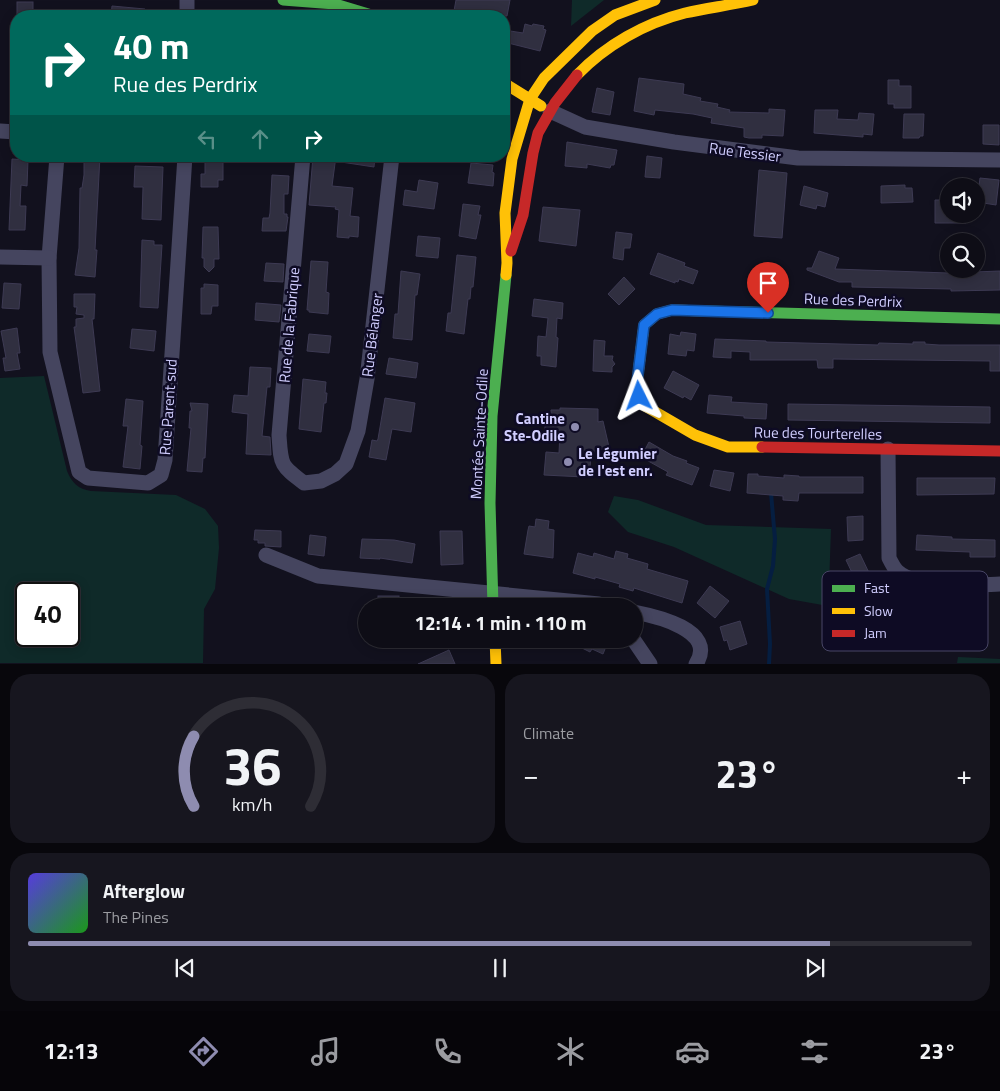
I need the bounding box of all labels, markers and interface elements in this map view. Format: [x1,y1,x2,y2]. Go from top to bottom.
text: 40 m [113,19,189,73]
icon: right [30,30,95,95]
text: Rue des Perdrix [113,67,257,101]
icon: left [193,125,221,153]
icon: ahead [246,125,274,153]
icon: right [299,125,327,153]
street label: Rue Tessier [708,136,782,168]
map controls [940,178,985,278]
button: sound [940,178,985,223]
button: search [940,233,985,278]
pin [747,262,789,313]
street label: Rue de la Fabrique [272,266,306,384]
icon: arrive [754,269,782,297]
street label: Rue des Perdrix [803,287,903,313]
street label: Rue Bélanger [355,292,389,378]
street label: Rue Parent sud [153,358,183,456]
street label: Montée Sainte-Odile [464,368,494,500]
position arrow [612,369,664,421]
place label: Cantine Ste-Odile [504,407,565,447]
street label: Rue des Tourterelles [754,420,882,446]
marker: Cantine Ste-Odile [569,421,581,433]
place label: Le Légumier de l'est enr. [578,442,657,482]
marker: Le Légumier de l'est enr. [562,456,574,468]
legend [822,571,988,651]
text: Fast [864,577,889,598]
speed limit sign: 40 [15,582,80,647]
text: Slow [864,600,893,621]
text: 12:14 · 1 min · 110 m [414,608,587,637]
text: Jam [864,622,887,643]
text: Climate [523,721,574,745]
text: 36 [223,726,282,805]
text: 23° [716,745,779,803]
text: − [523,753,539,796]
text: + [956,753,972,796]
text: km/h [232,791,273,818]
text: Afterglow [103,876,185,905]
text: The Pines [103,905,169,929]
icon: previous [171,954,199,982]
icon: pause [486,954,514,982]
icon: next [801,954,829,982]
text: 12:13 [44,1034,99,1068]
icon: directions [186,1034,221,1069]
icon: music [308,1034,343,1069]
icon: phone [430,1034,465,1069]
icon: climate [553,1034,588,1069]
icon: car [675,1034,710,1069]
icon: filters [797,1034,832,1069]
text: 23° [919,1034,956,1068]

